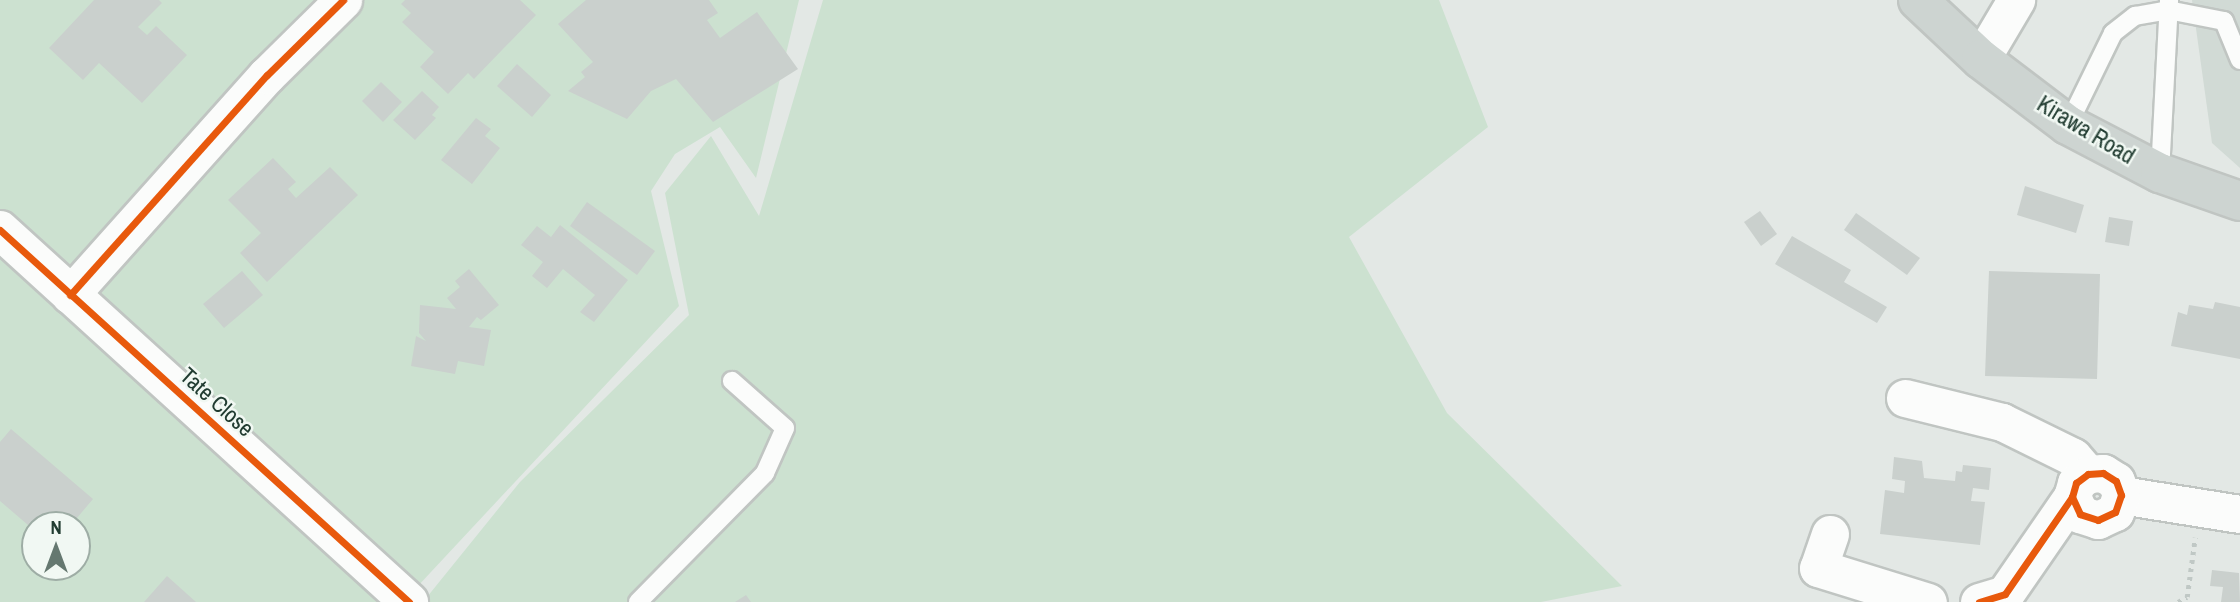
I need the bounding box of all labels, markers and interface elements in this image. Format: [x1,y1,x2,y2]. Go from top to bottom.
street label: Kirawa Road [2032,90,2140,170]
street label: Tate Close [175,362,259,442]
north arrow [21,511,91,581]
text: N [50,514,62,540]

